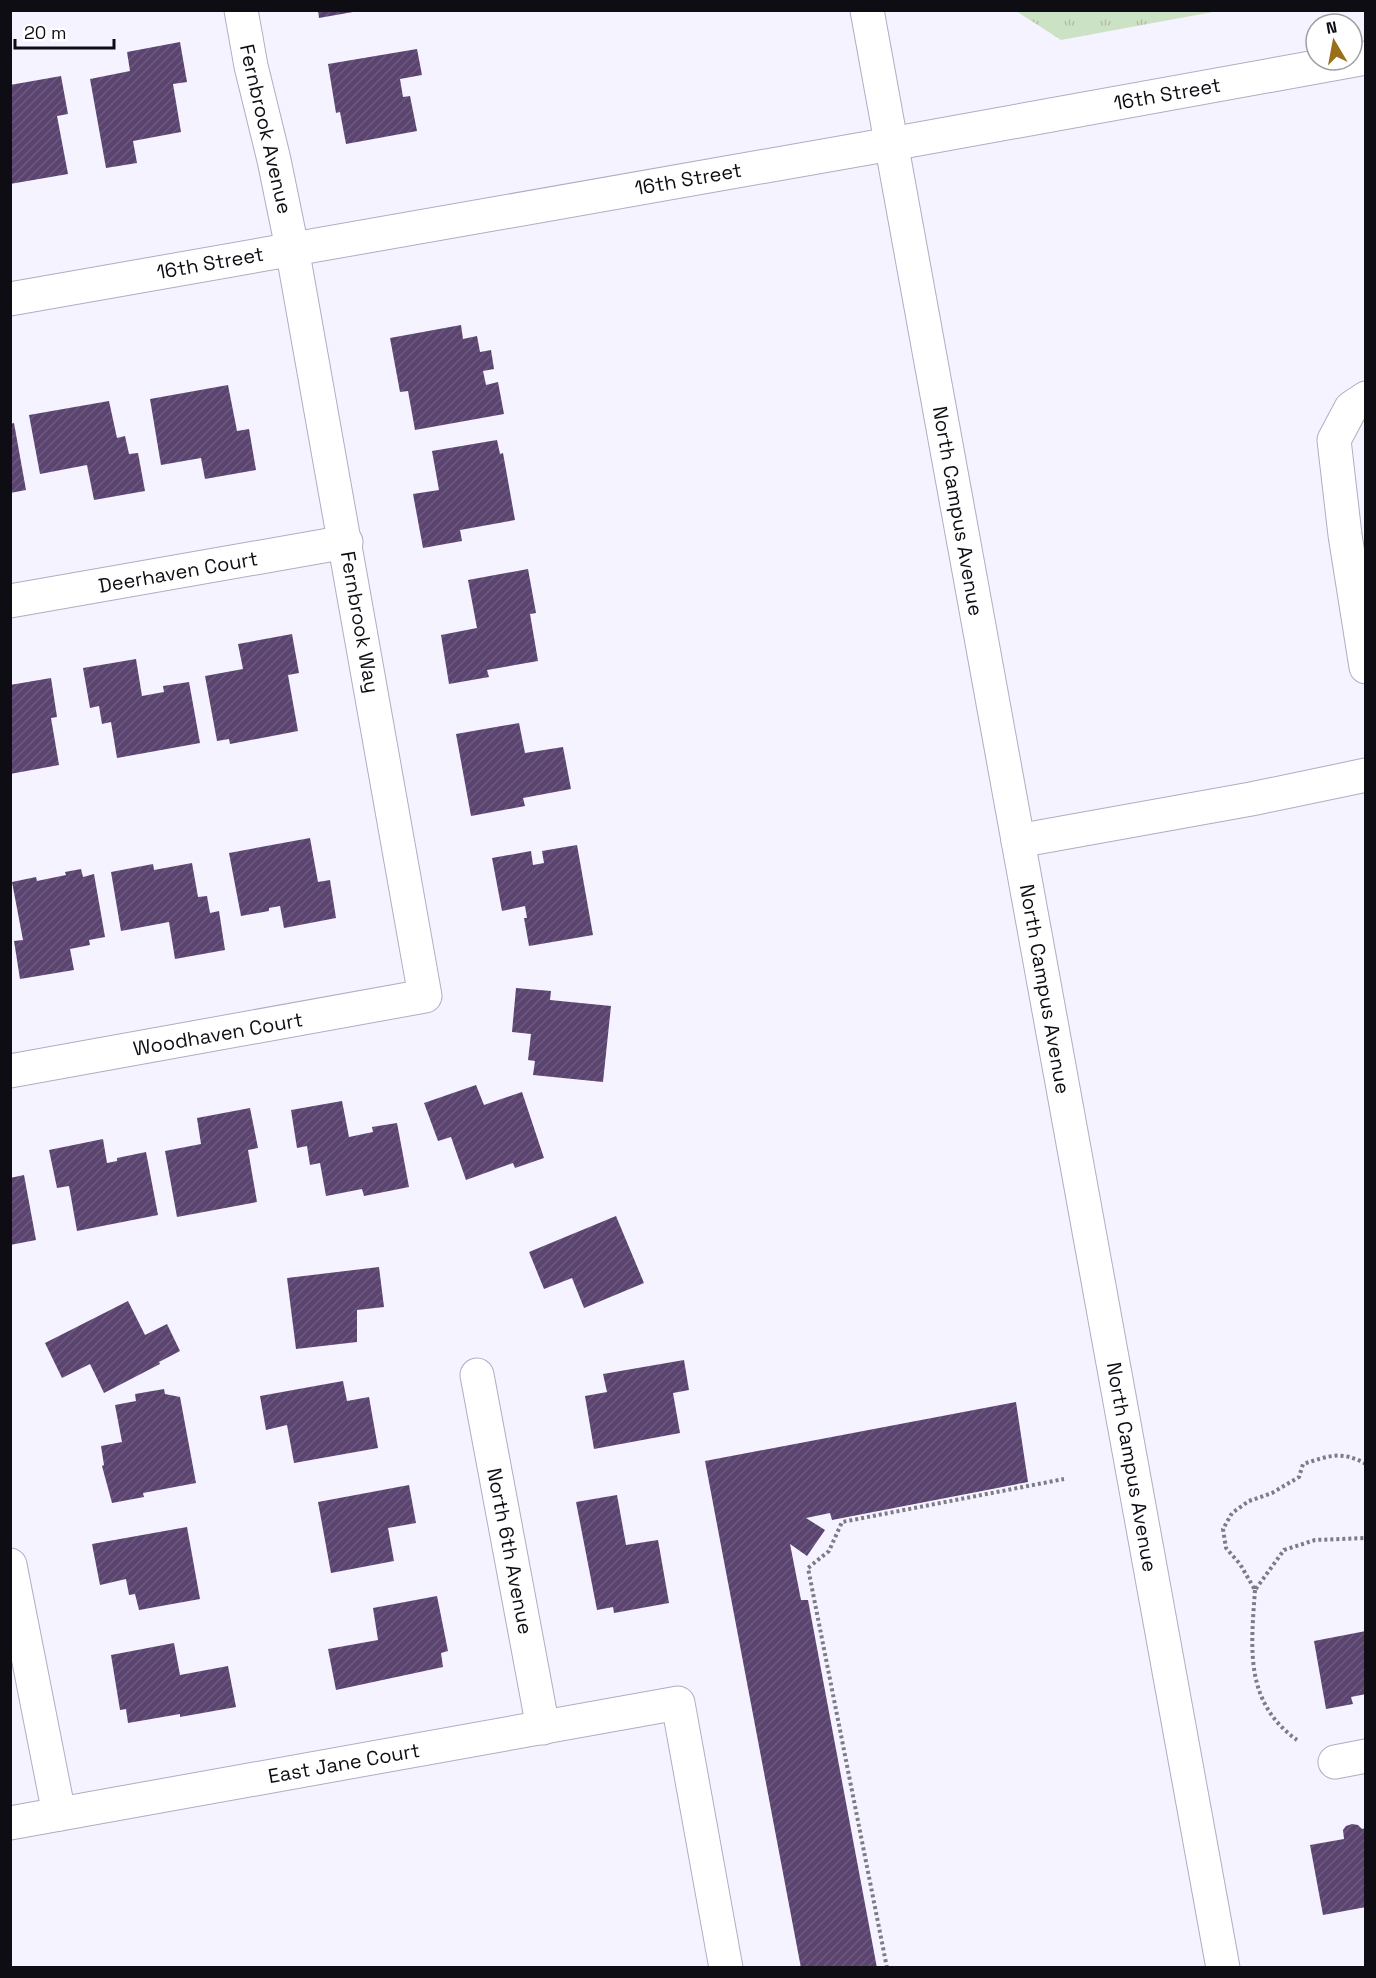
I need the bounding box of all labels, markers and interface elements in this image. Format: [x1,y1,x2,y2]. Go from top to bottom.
scale bar [15,12,114,50]
north arrow [1304,12,1364,72]
text: N [1324,16,1339,39]
text: 20 m [24,21,67,44]
street label: Fernbrook Avenue [234,42,298,216]
street label: 16th Street [1111,72,1223,116]
street label: 16th Street [632,157,744,201]
street label: 16th Street [154,241,266,285]
street label: North Campus Avenue [927,404,989,618]
street label: Deerhaven Court [96,545,260,599]
street label: Fernbrook Way [335,549,385,695]
street label: North Campus Avenue [1014,882,1076,1096]
street label: Woodhaven Court [131,1006,305,1062]
street label: North Campus Avenue [1101,1360,1163,1574]
street label: North 6th Avenue [481,1466,539,1636]
street label: East Jane Court [266,1737,422,1789]

